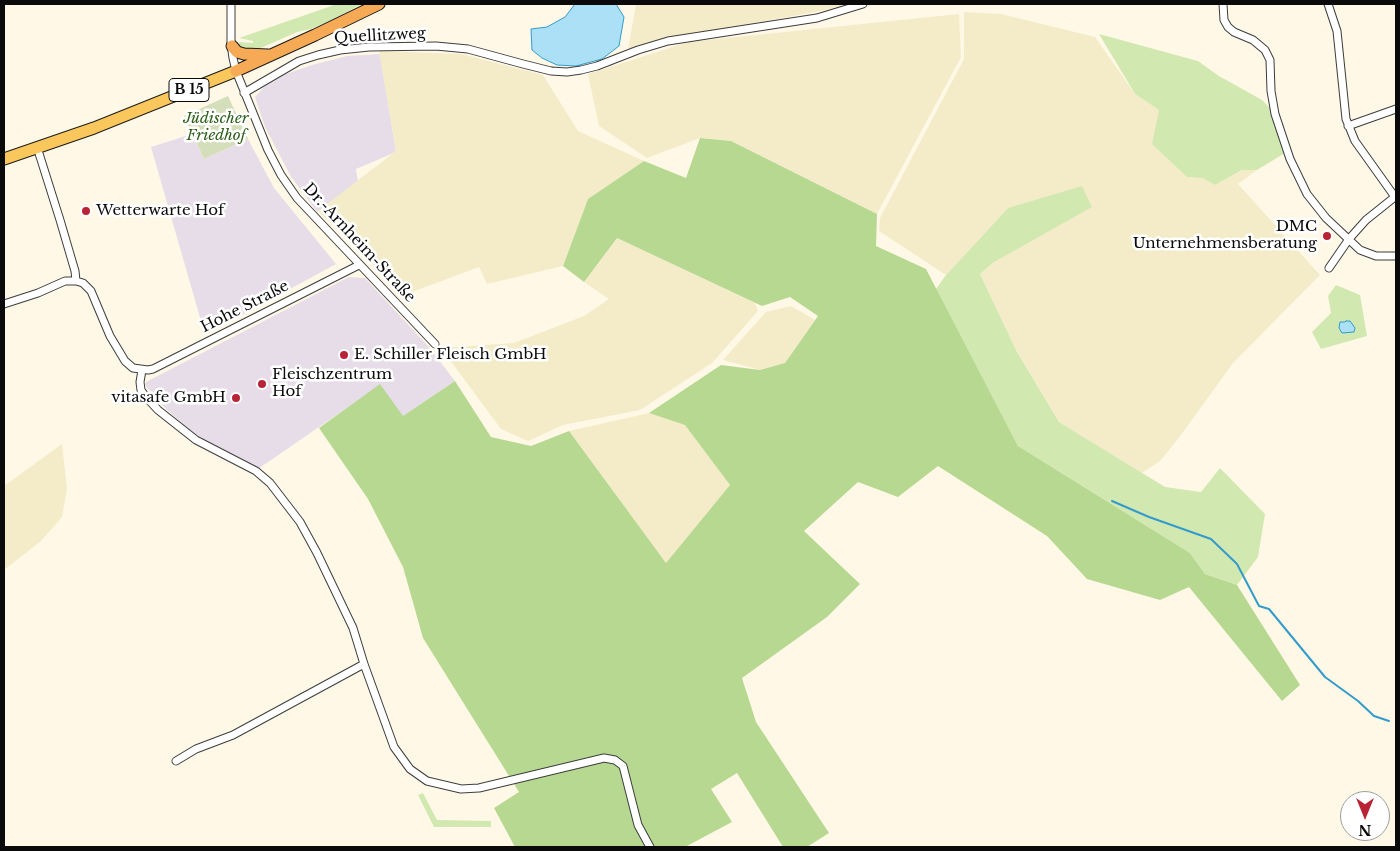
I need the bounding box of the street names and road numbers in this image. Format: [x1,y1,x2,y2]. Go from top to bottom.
street label: Quellitzweg [334,25,426,47]
road number: B 15 [169,78,209,102]
street label: Dr.-Arnheim-Straße [299,180,419,306]
street label: Hohe Straße [198,277,292,337]

